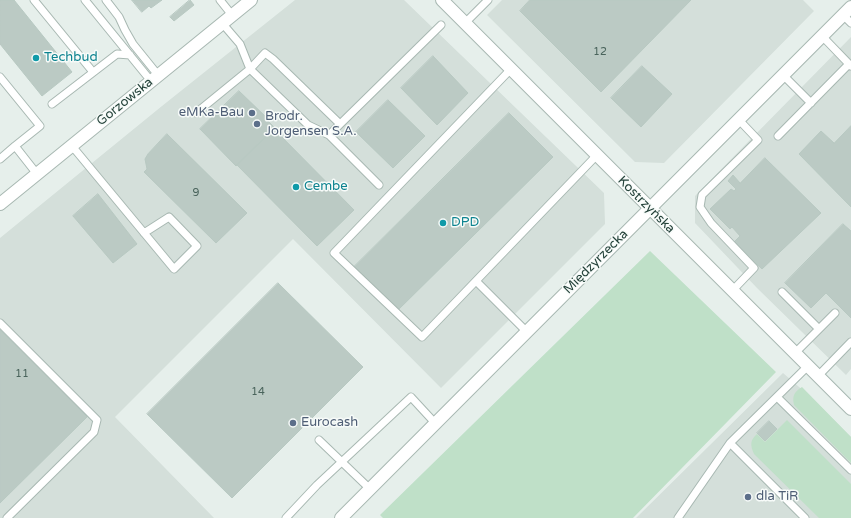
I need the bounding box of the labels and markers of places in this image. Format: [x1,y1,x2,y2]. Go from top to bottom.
place label: Techbud [44,50,98,66]
marker: Techbud [31,53,41,63]
place label: eMKa-Bau [179,105,244,121]
marker: eMKa-Bau [247,108,257,118]
place label: Brodr. Jorgensen S.A. [265,109,357,140]
marker: Brodr. Jorgensen S.A. [252,119,262,129]
place label: Cembe [304,179,348,195]
marker: Cembe [291,182,301,192]
place label: DPD [451,215,479,231]
marker: DPD [438,218,448,228]
place label: Eurocash [301,415,358,431]
marker: Eurocash [288,418,298,428]
place label: dla TiR [756,489,798,505]
marker: dla TiR [743,492,753,502]

